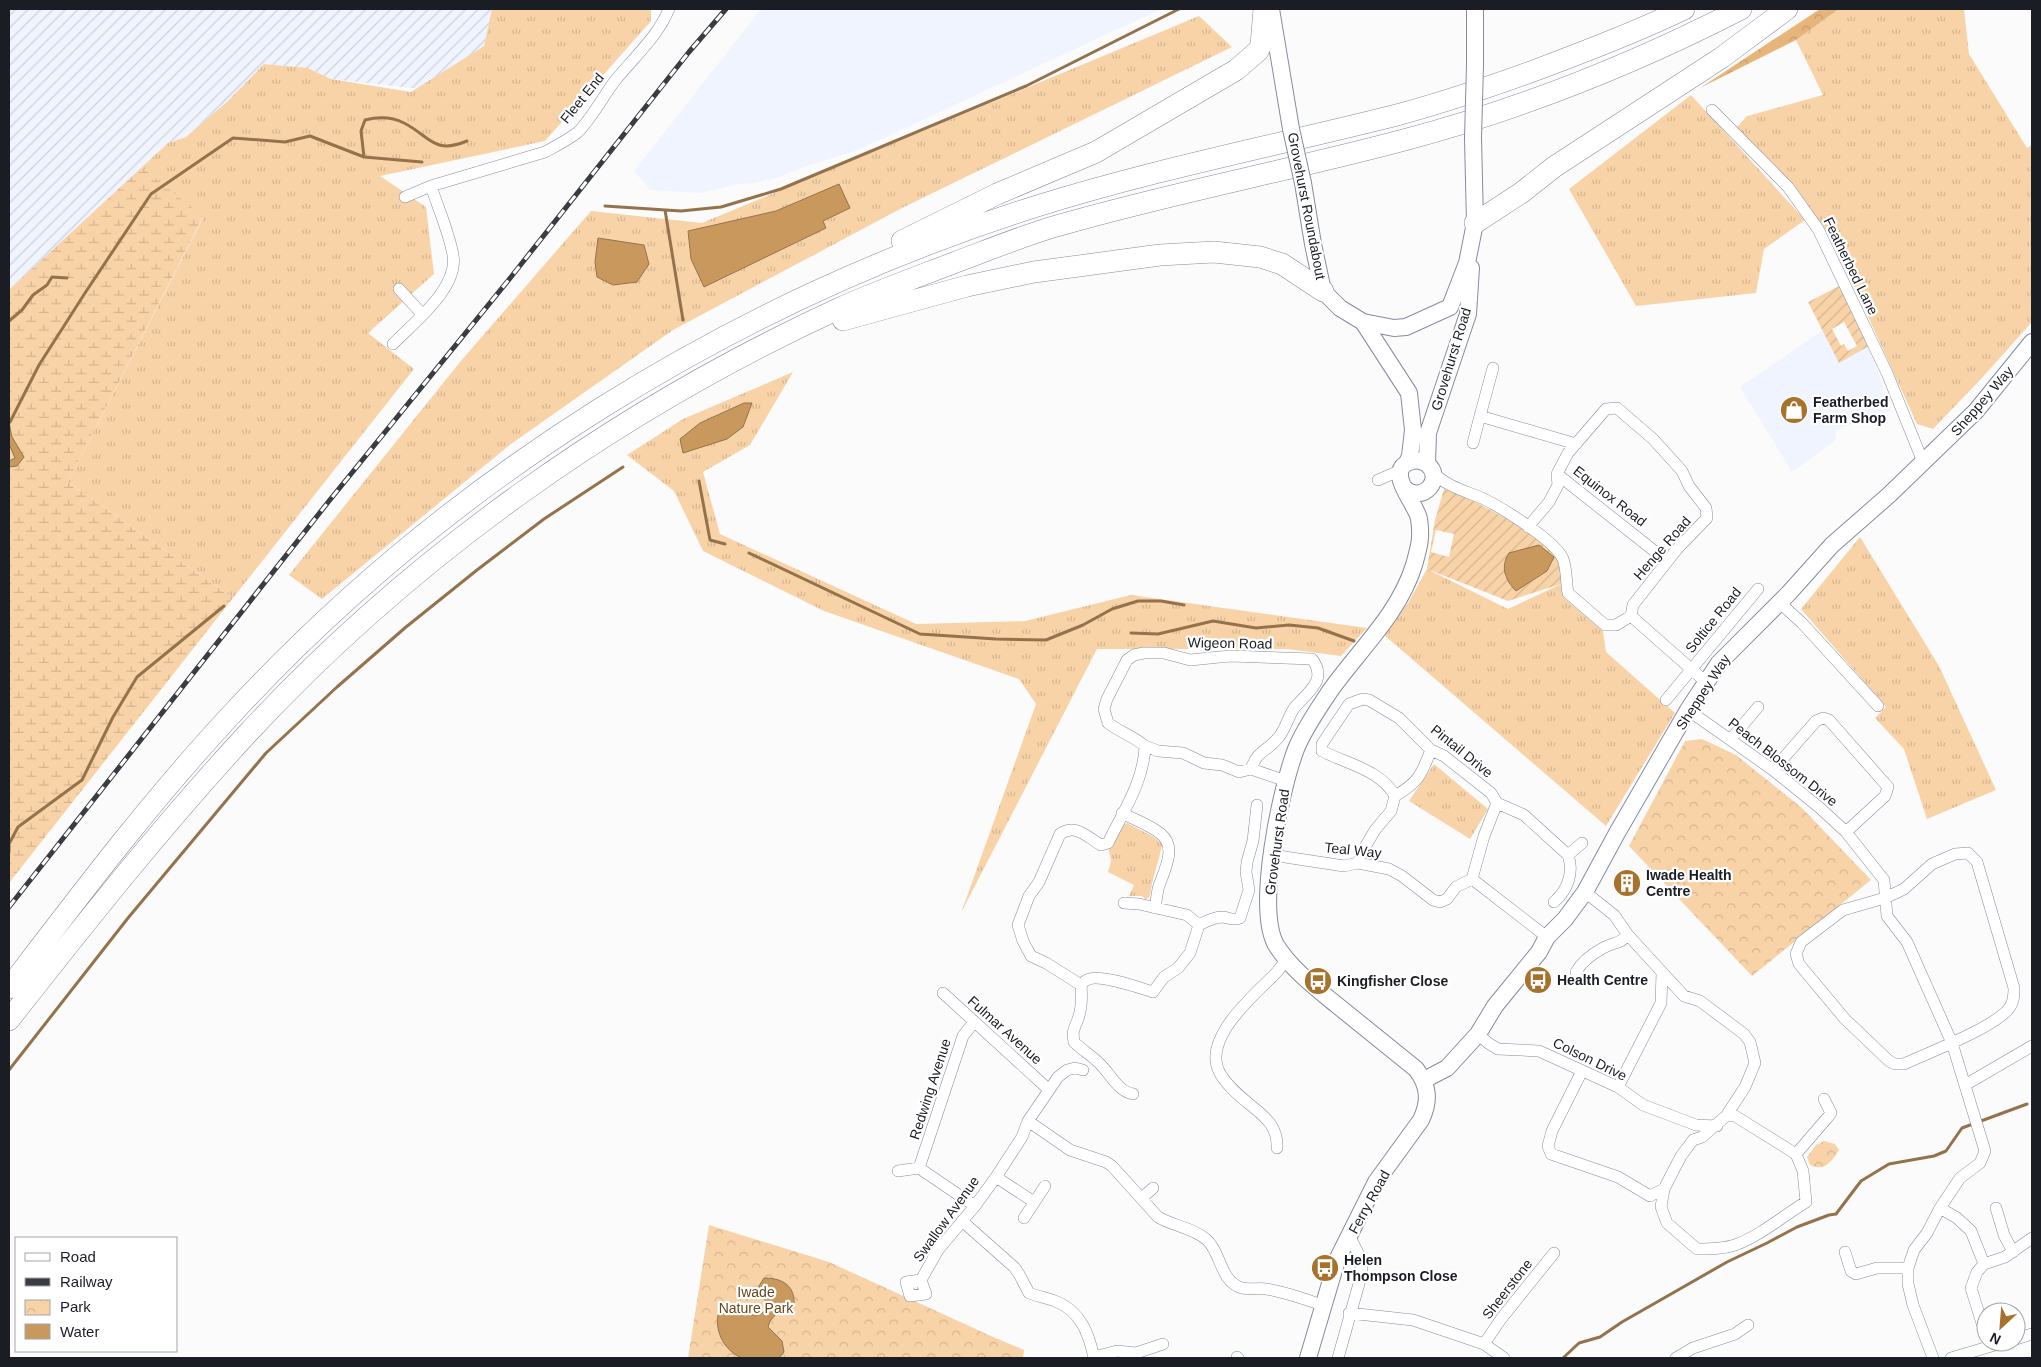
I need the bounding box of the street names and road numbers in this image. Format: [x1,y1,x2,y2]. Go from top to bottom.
street label: Fleet End [557,70,607,126]
street label: Grovehurst Roundabout [1285,131,1329,281]
street label: Featherbed Lane [1820,215,1882,318]
street label: Grovehurst Road [1428,306,1474,412]
street label: Sheppey Way [1948,363,2016,439]
street label: Equinox Road [1570,463,1650,529]
street label: Henge Road [1630,513,1694,583]
street label: Soltice Road [1682,584,1744,656]
street label: Wigeon Road [1187,634,1273,652]
street label: Sheppey Way [1673,651,1733,733]
street label: Peach Blossom Drive [1725,714,1841,810]
street label: Pintail Drive [1428,721,1496,781]
street label: Grovehurst Road [1262,788,1292,896]
street label: Teal Way [1324,839,1382,861]
street label: Fulmar Avenue [965,993,1045,1068]
street label: Colson Drive [1550,1034,1630,1084]
street label: Redwing Avenue [906,1036,954,1141]
street label: Ferry Road [1345,1167,1393,1237]
street label: Swallow Avenue [910,1173,982,1265]
street label: Sheerstone [1479,1256,1535,1322]

